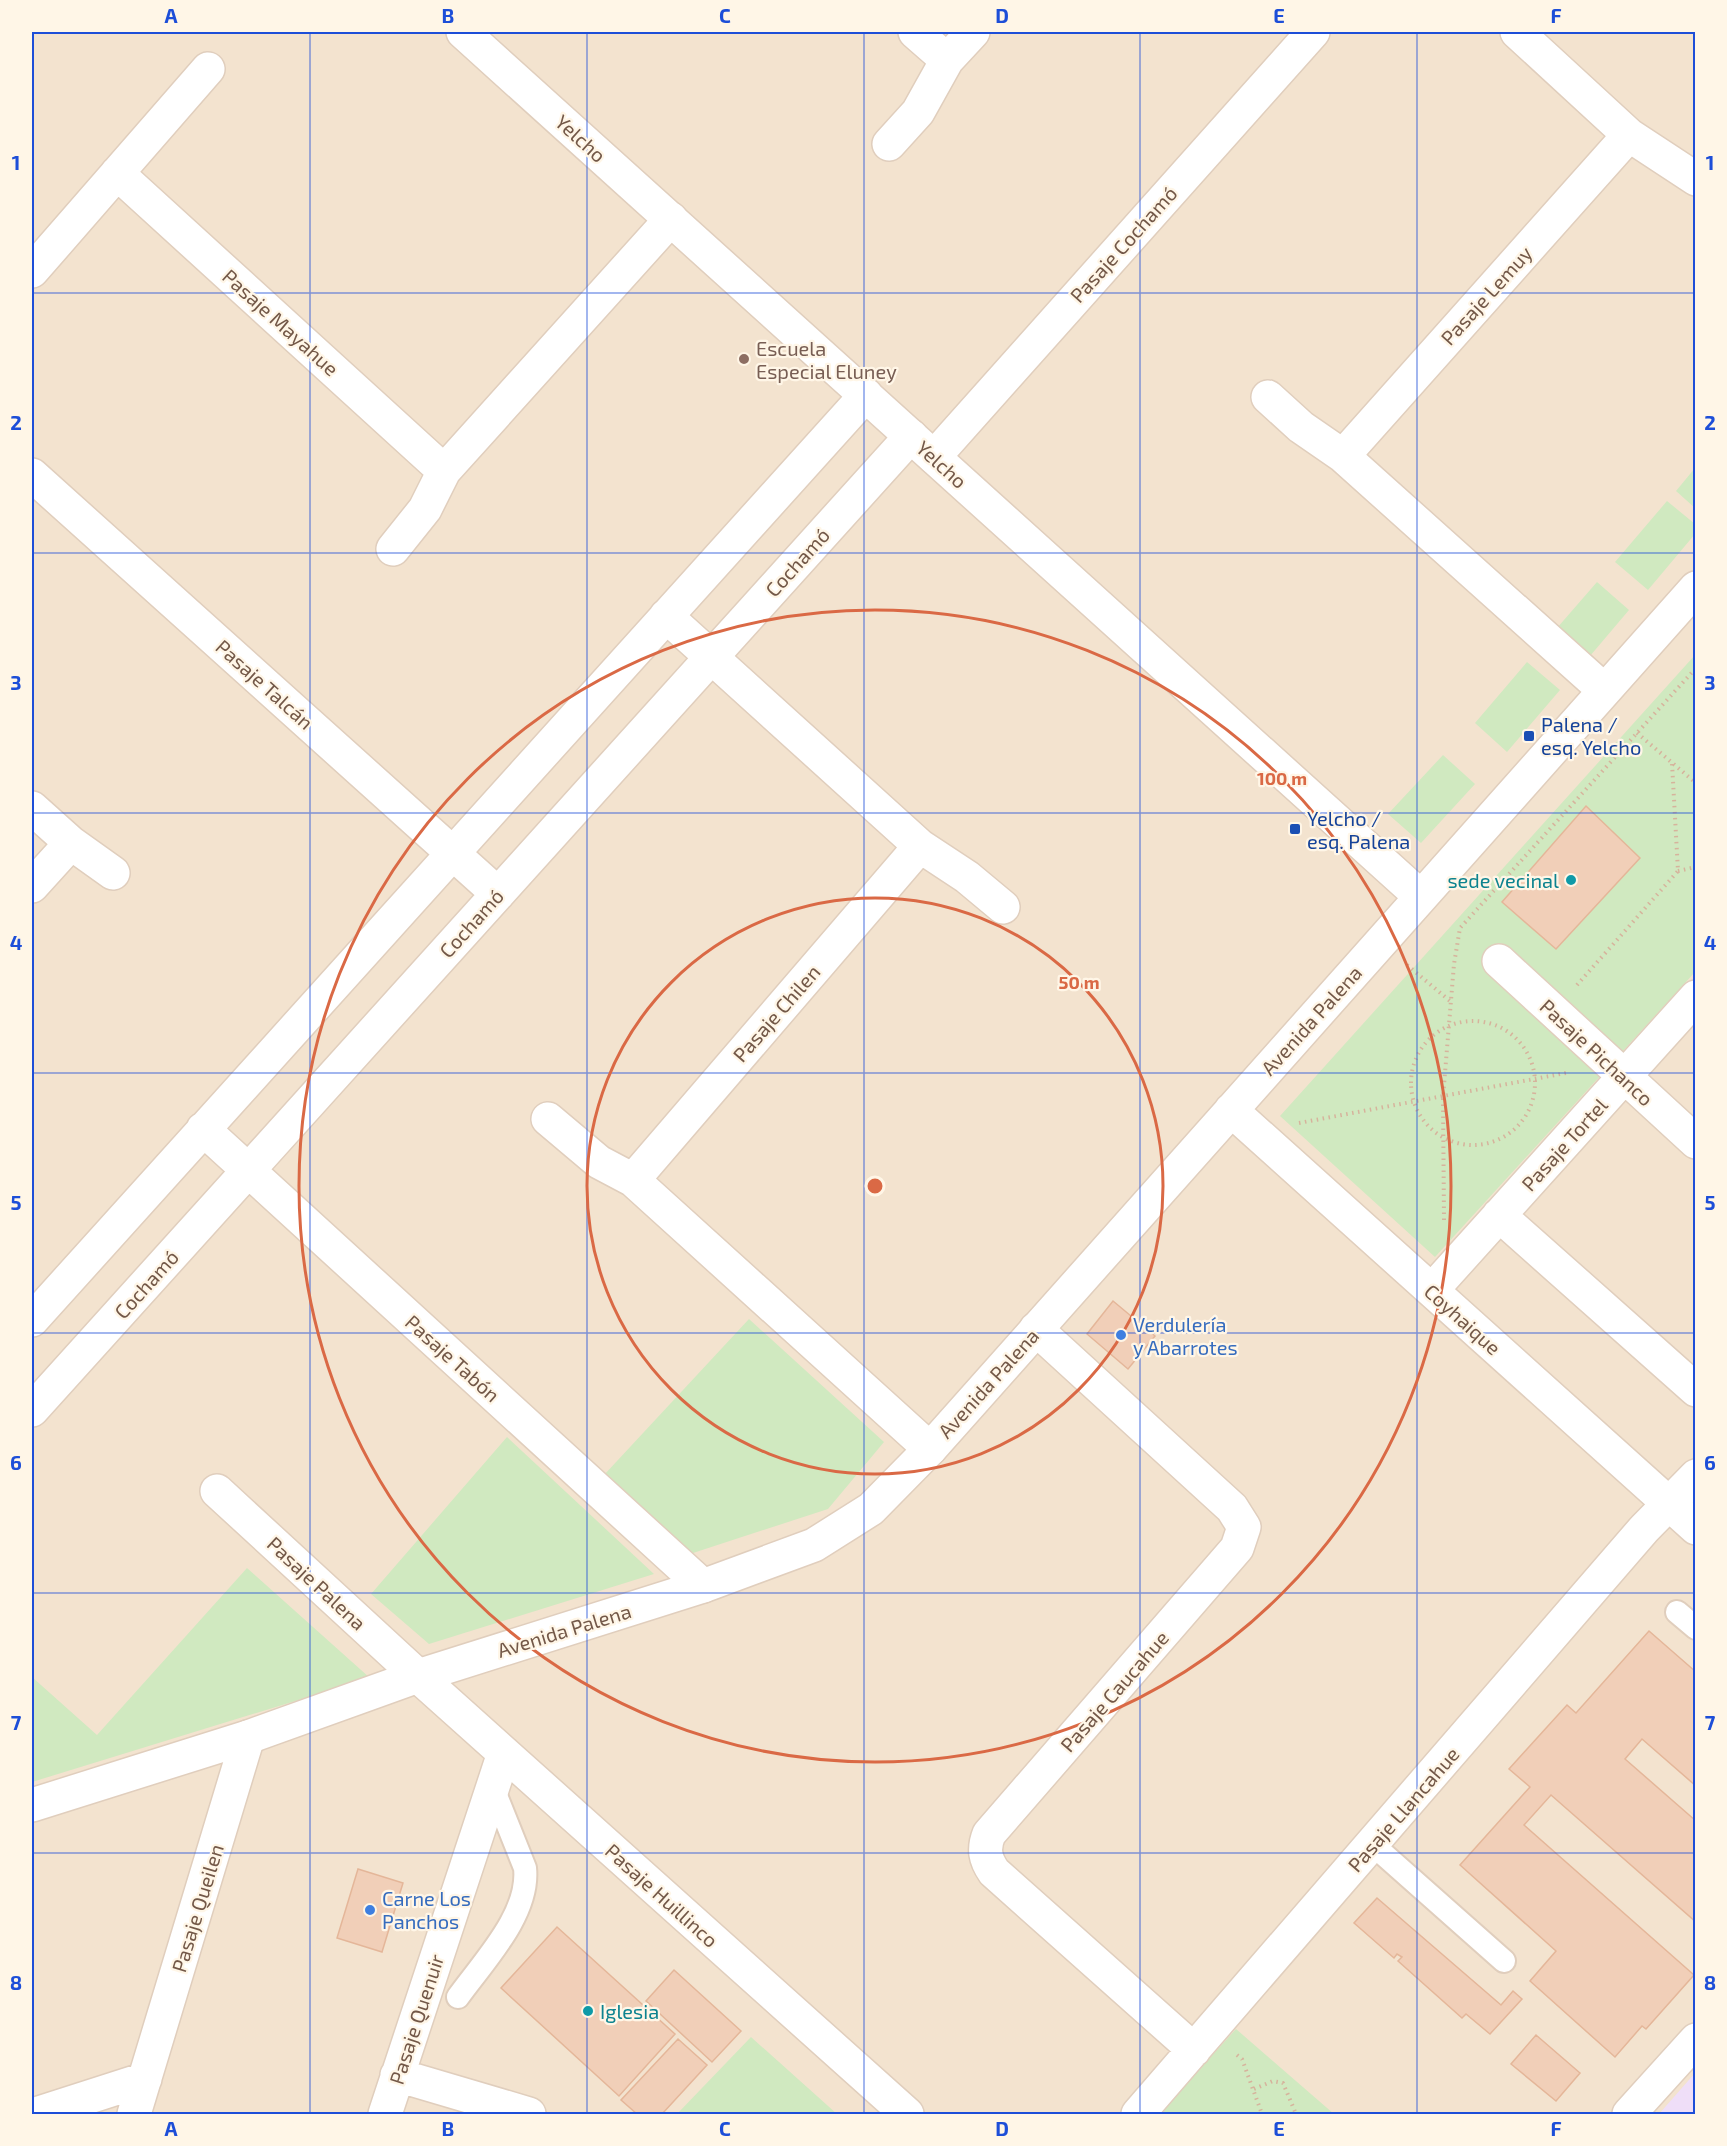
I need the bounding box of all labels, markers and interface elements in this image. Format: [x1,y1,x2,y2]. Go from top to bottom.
text: A [164,3,178,27]
text: B [442,3,454,27]
text: C [719,3,731,27]
text: D [995,3,1009,27]
text: E [1273,3,1285,27]
text: F [1550,3,1562,27]
street label: Yelcho [551,109,611,167]
text: 1 [12,150,20,174]
text: 1 [1706,150,1714,174]
street label: Pasaje Cochamó [1065,181,1181,307]
street label: Pasaje Lemuy [1435,240,1537,349]
street label: Pasaje Mayahue [218,264,344,380]
place label: Escuela Especial Eluney [756,336,897,383]
marker: Escuela Especial Eluney [737,352,751,366]
text: 2 [10,410,22,434]
text: 2 [1704,410,1716,434]
street label: Yelcho [912,435,972,493]
street label: Cochamó [760,523,834,601]
street label: Pasaje Talcán [211,634,319,734]
text: 3 [10,670,22,694]
text: 3 [1704,670,1716,694]
place label: Palena / esq. Yelcho [1541,712,1641,759]
marker: Palena / esq. Yelcho [1522,729,1536,743]
text: 100 m [1257,767,1307,789]
place label: Yelcho / esq. Palena [1307,806,1410,853]
marker: Yelcho / esq. Palena [1288,822,1302,836]
place label: sede vecinal [1447,868,1559,892]
marker: sede vecinal [1564,873,1578,887]
street label: Cochamó [434,884,508,962]
text: 4 [10,930,23,954]
text: 4 [1704,930,1717,954]
street label: Pasaje Chilen [727,960,825,1066]
street label: Avenida Palena [1256,960,1366,1080]
text: 50 m [1058,971,1100,993]
street label: Pasaje Pichanco [1536,994,1658,1110]
street label: Pasaje Tortel [1516,1093,1612,1195]
centre of rings [865,1176,885,1196]
text: 5 [10,1190,22,1214]
text: 5 [1704,1190,1716,1214]
street label: Cochamó [109,1245,183,1323]
street label: Coyhaique [1420,1279,1506,1359]
street label: Pasaje Tabón [401,1309,505,1407]
place label: Verdulería y Abarrotes [1133,1312,1238,1359]
street label: Avenida Palena [933,1323,1043,1443]
marker: Verdulería y Abarrotes [1114,1328,1128,1342]
text: 6 [10,1450,22,1474]
text: 6 [1704,1450,1716,1474]
street label: Pasaje Palena [263,1531,371,1635]
street label: Avenida Palena [494,1598,634,1662]
street label: Pasaje Caucahue [1055,1626,1173,1756]
text: 7 [11,1710,22,1734]
text: 7 [1705,1710,1716,1734]
street label: Pasaje Llancahue [1342,1742,1464,1876]
street label: Pasaje Huillinco [601,1838,723,1952]
street label: Pasaje Queilen [166,1841,228,1975]
place label: Carne Los Panchos [382,1886,471,1933]
marker: Carne Los Panchos [363,1903,377,1917]
street label: Pasaje Quenuir [384,1951,448,2087]
text: 8 [10,1970,22,1994]
text: 8 [1704,1970,1716,1994]
place label: Iglesia [600,1999,659,2023]
marker: Iglesia [581,2004,595,2018]
text: A [164,2116,178,2140]
text: B [442,2116,454,2140]
text: C [719,2116,731,2140]
text: D [995,2116,1009,2140]
text: E [1273,2116,1285,2140]
text: F [1550,2116,1562,2140]

